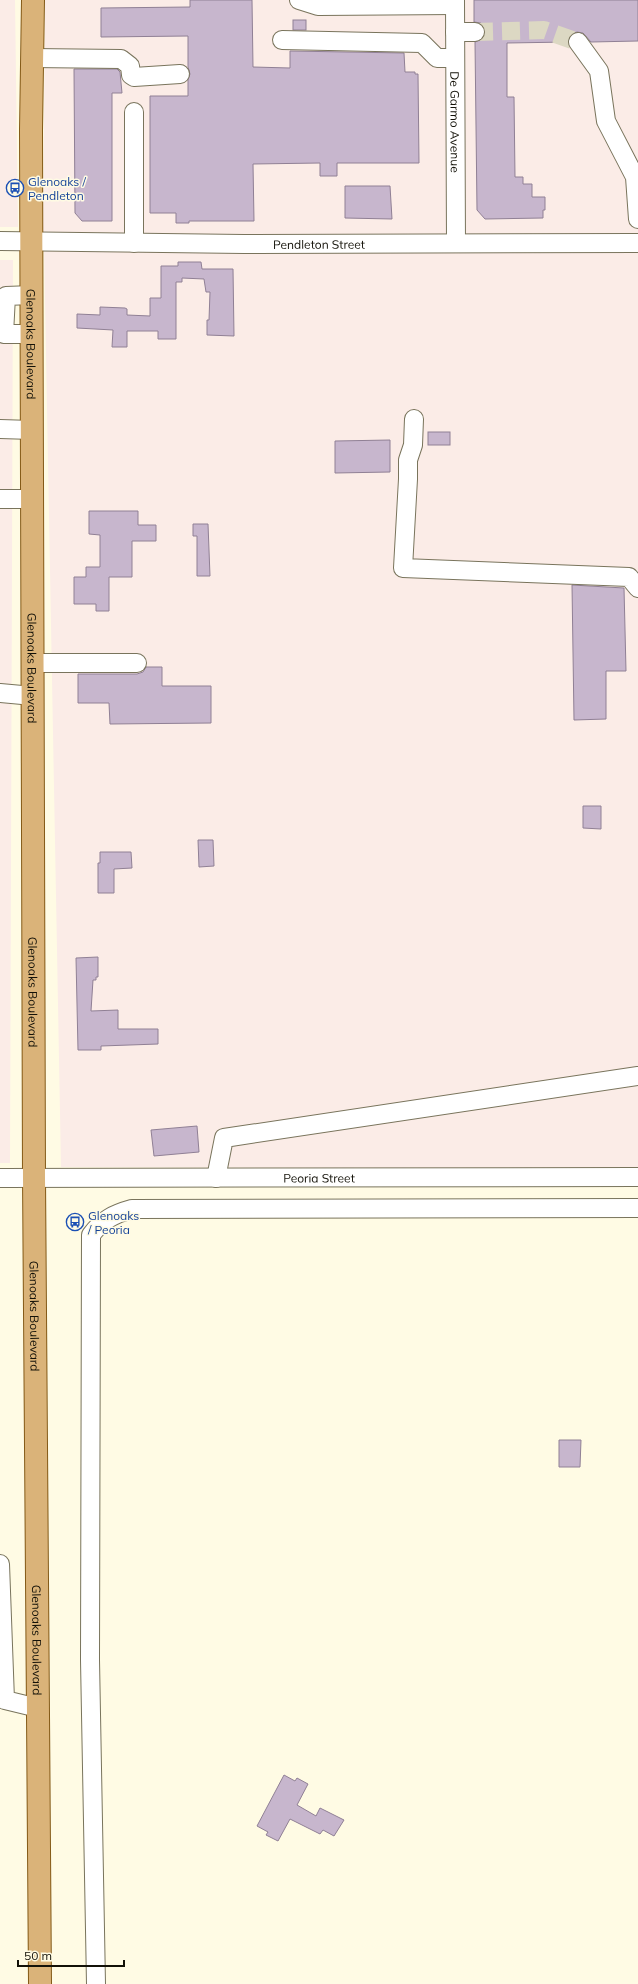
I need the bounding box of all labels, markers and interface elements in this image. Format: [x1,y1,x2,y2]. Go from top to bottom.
street label: De Garmo Avenue [448,71,463,173]
place label: Glenoaks / Pendleton [28,174,86,203]
bus stop icon: Glenoaks / Pendleton [5,178,25,198]
street label: Pendleton Street [273,236,365,251]
street label: Glenoaks Boulevard [24,289,39,399]
street label: Glenoaks Boulevard [25,613,40,723]
street label: Glenoaks Boulevard [26,937,41,1047]
street label: Peoria Street [283,1170,355,1185]
place label: Glenoaks / Peoria [87,1208,139,1237]
bus stop icon: Glenoaks / Peoria [65,1212,85,1232]
street label: Glenoaks Boulevard [27,1261,43,1371]
street label: Glenoaks Boulevard [30,1585,45,1695]
scale bar [18,1942,124,1968]
text: 50 m [24,1948,52,1963]

